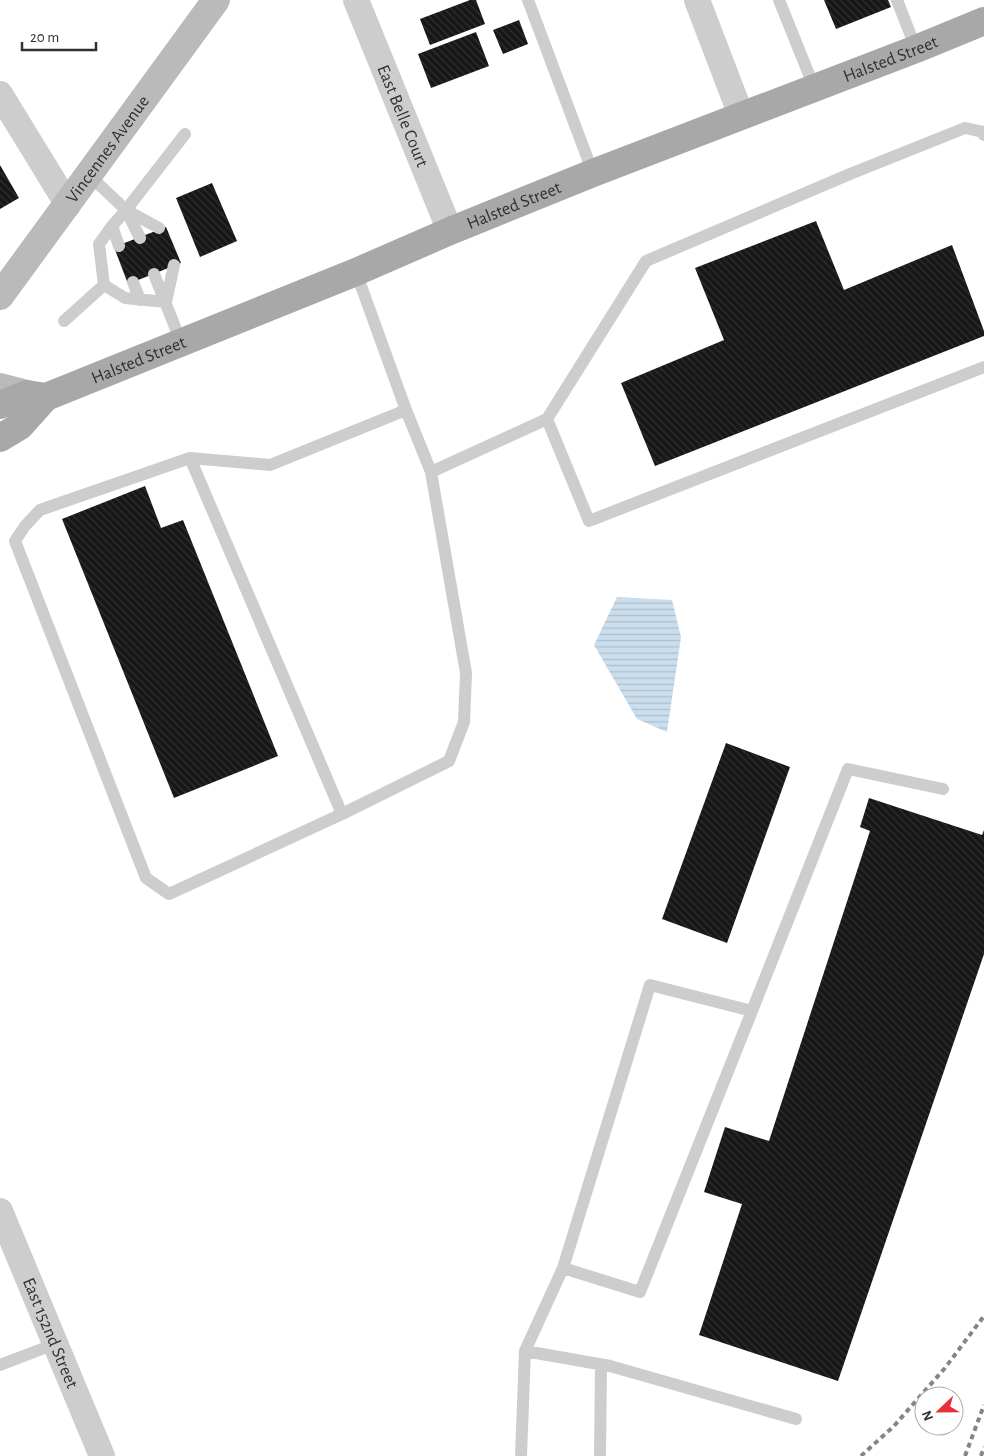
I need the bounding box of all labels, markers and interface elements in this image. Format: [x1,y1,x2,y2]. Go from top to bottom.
scale bar [22,20,96,52]
text: 20 m [30,30,59,45]
street label: Halsted Street [841,33,941,86]
street label: East Belle Court [373,63,431,170]
street label: Vincennes Avenue [63,93,153,207]
street label: Halsted Street [465,179,564,233]
street label: Halsted Street [89,334,189,388]
street label: East 152nd Street [19,1275,81,1391]
north arrow [914,1386,964,1436]
text: N [920,1408,936,1423]

